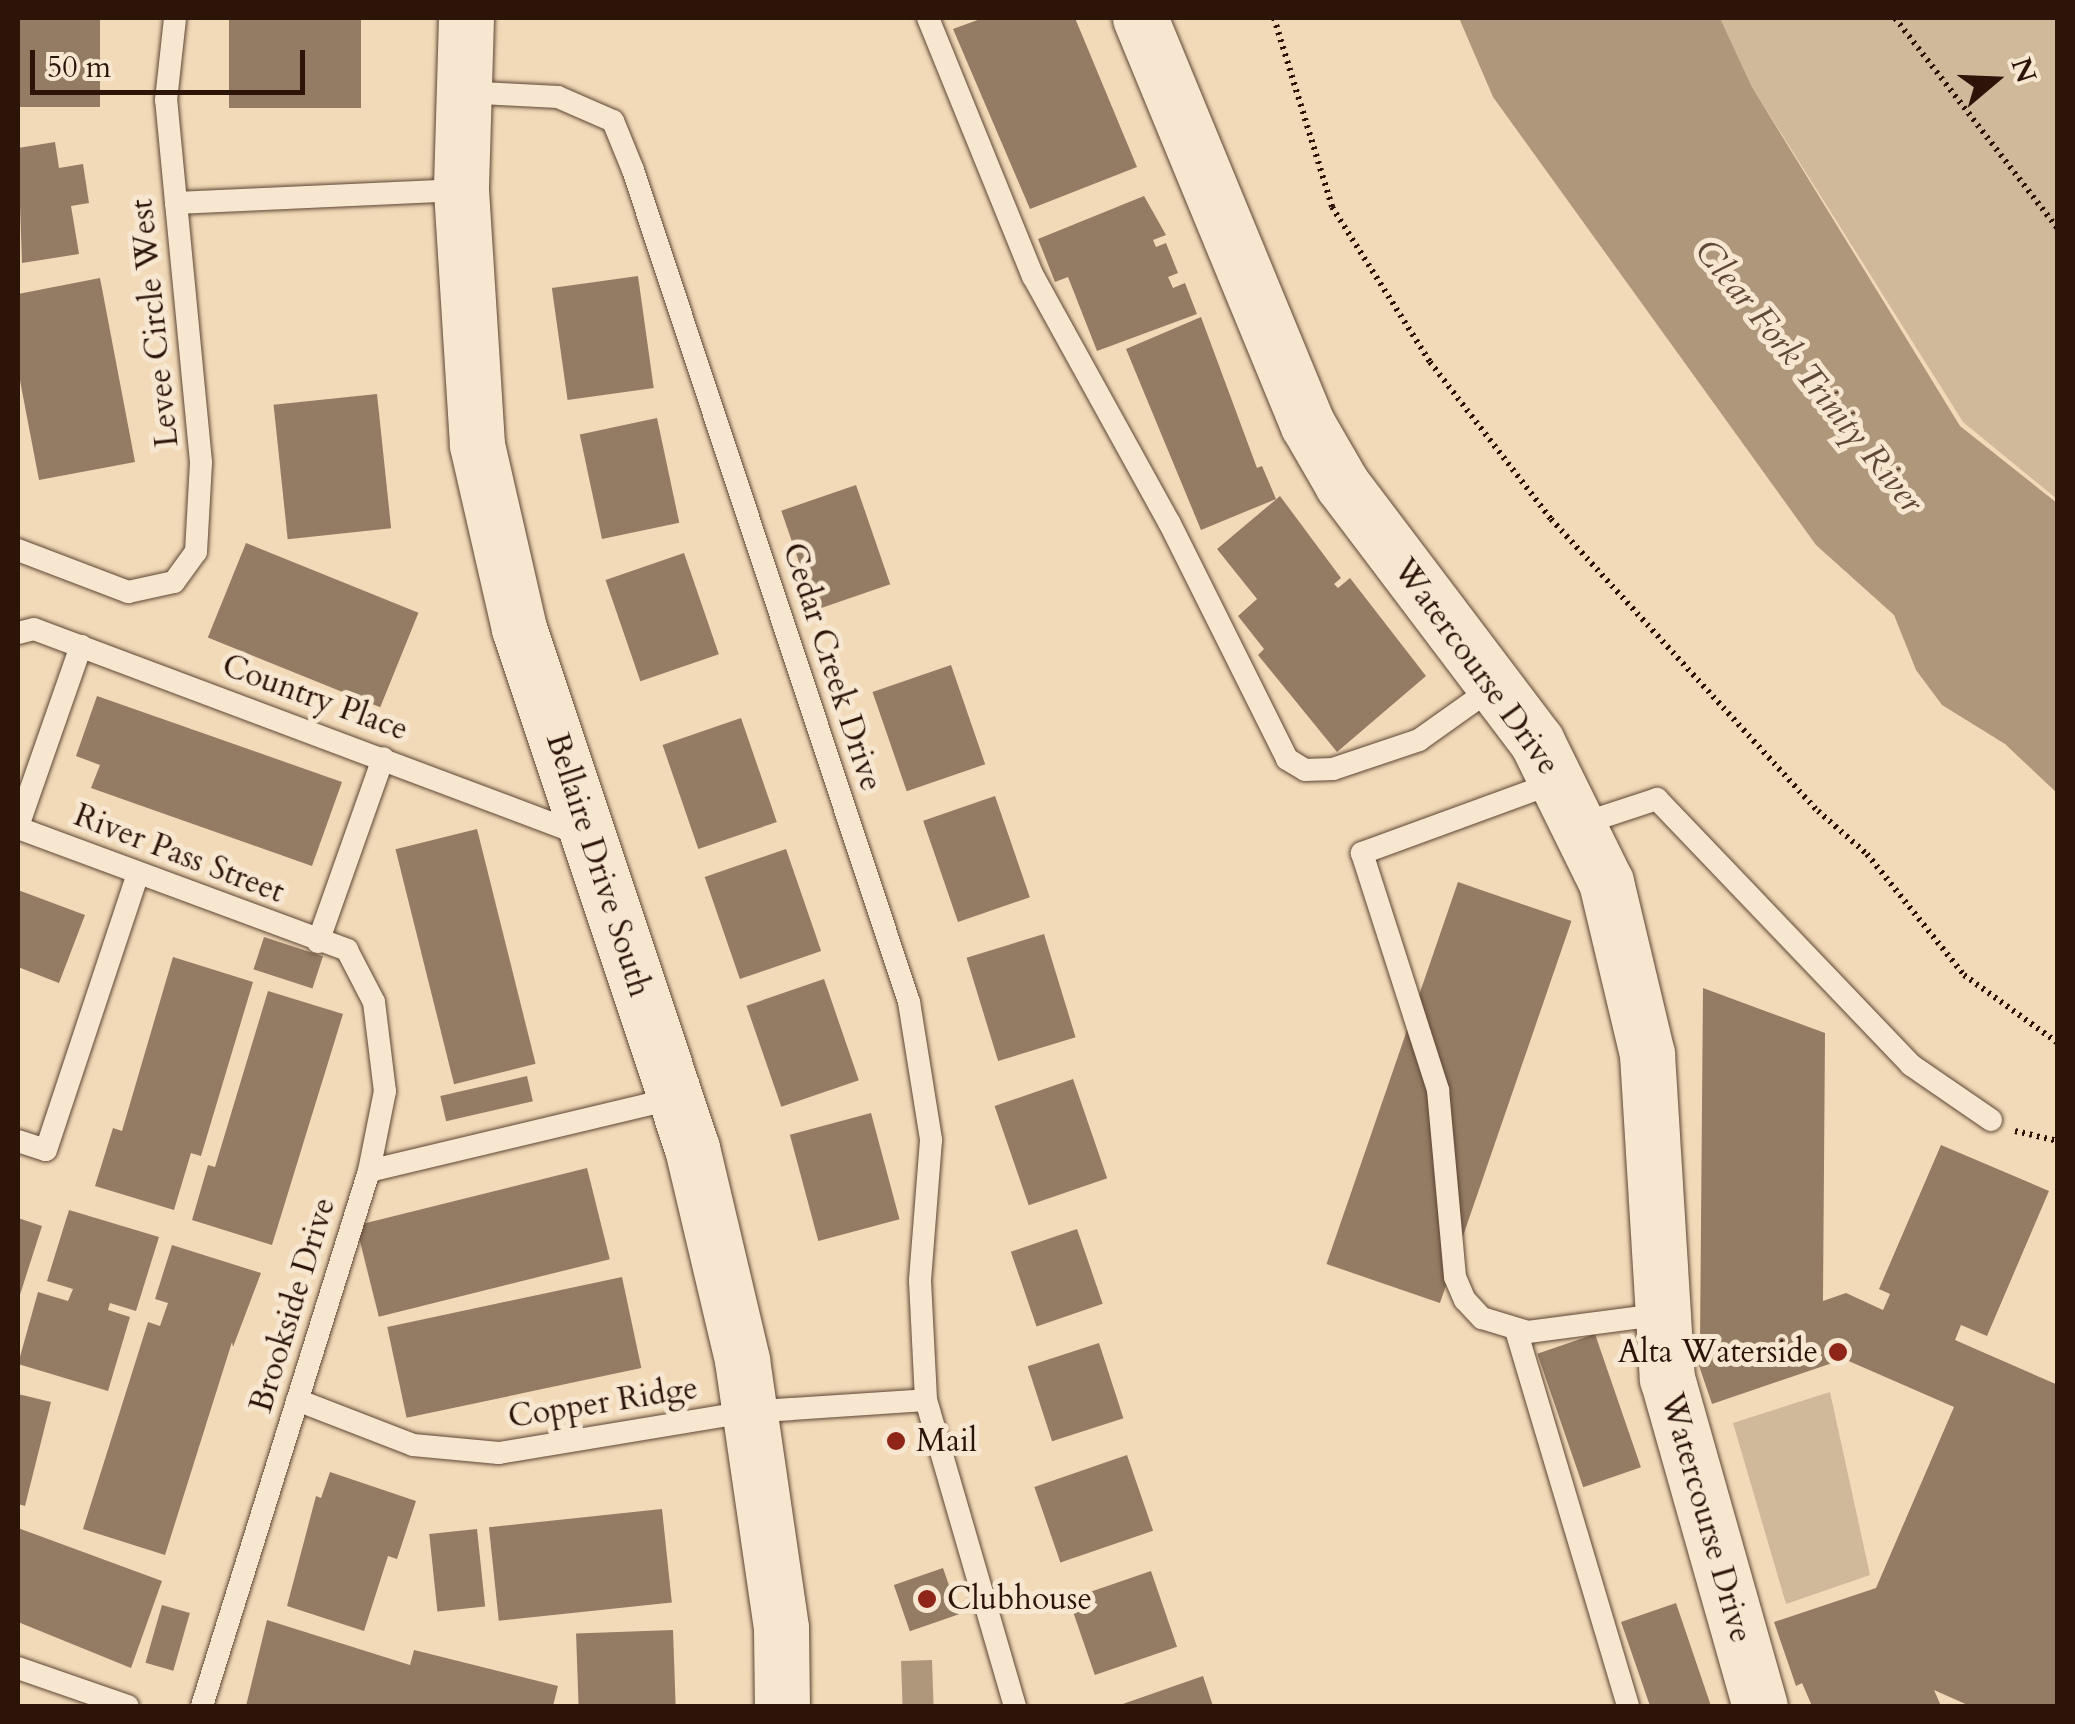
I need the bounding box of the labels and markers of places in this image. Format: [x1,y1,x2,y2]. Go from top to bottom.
place label: Alta Waterside [1618,1333,1818,1371]
marker: Alta Waterside [1827,1341,1849,1363]
place label: Mail [916,1422,977,1460]
marker: Mail [885,1430,907,1452]
place label: Clubhouse [947,1580,1092,1618]
marker: Clubhouse [916,1588,938,1610]

